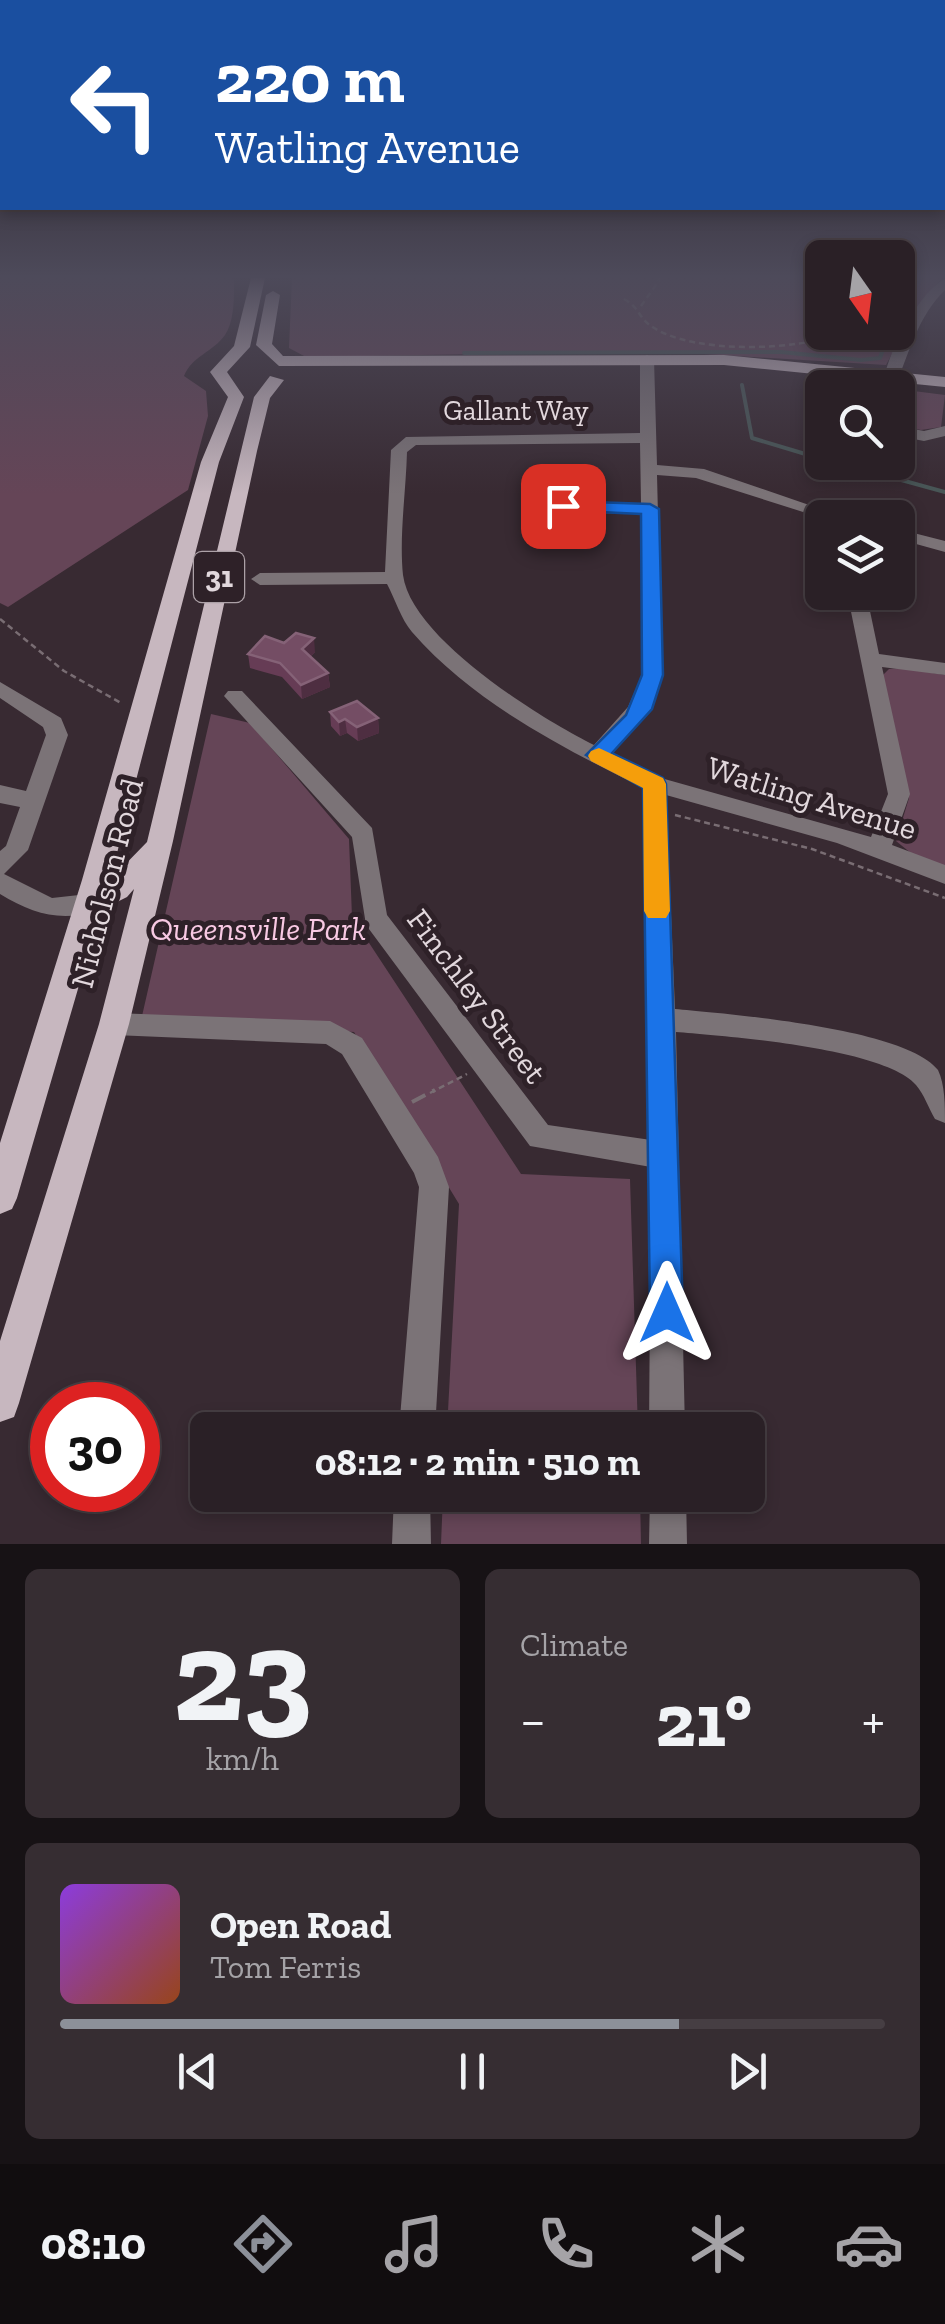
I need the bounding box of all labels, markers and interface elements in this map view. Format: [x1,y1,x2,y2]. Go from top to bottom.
text: 220 m [215,36,405,120]
icon: left [50,40,180,170]
text: Watling Avenue [215,121,520,175]
north arrow [805,240,915,350]
map controls [805,240,915,610]
button: search [805,370,915,480]
street label: Gallant Way [443,394,589,427]
pin [521,464,606,549]
icon: arrive [536,479,591,534]
button: layers [805,500,915,610]
road number: 31 [194,552,244,602]
street label: Watling Avenue [703,748,921,848]
street label: Nicholson Road [63,774,151,992]
street label: Finchley Street [399,902,555,1091]
park label: Queensville Park [150,910,366,948]
position arrow [615,1261,719,1365]
speed limit sign: 30 [30,1382,160,1512]
text: 08:12 · 2 min · 510 m [315,1439,640,1485]
text: 23 [173,1597,312,1753]
text: Climate [520,1626,628,1664]
text: 21° [656,1675,752,1765]
text: − [520,1687,546,1753]
text: + [862,1687,885,1753]
text: km/h [206,1740,279,1778]
text: Open Road [210,1902,392,1948]
text: Tom Ferris [210,1948,361,1986]
icon: previous [170,2044,225,2099]
icon: pause [445,2044,500,2099]
icon: next [720,2044,775,2099]
icon: directions [228,2209,298,2279]
icon: music [379,2209,449,2279]
icon: phone [531,2209,601,2279]
icon: climate [683,2209,753,2279]
icon: car [834,2209,904,2279]
text: 08:10 [41,2217,146,2271]

